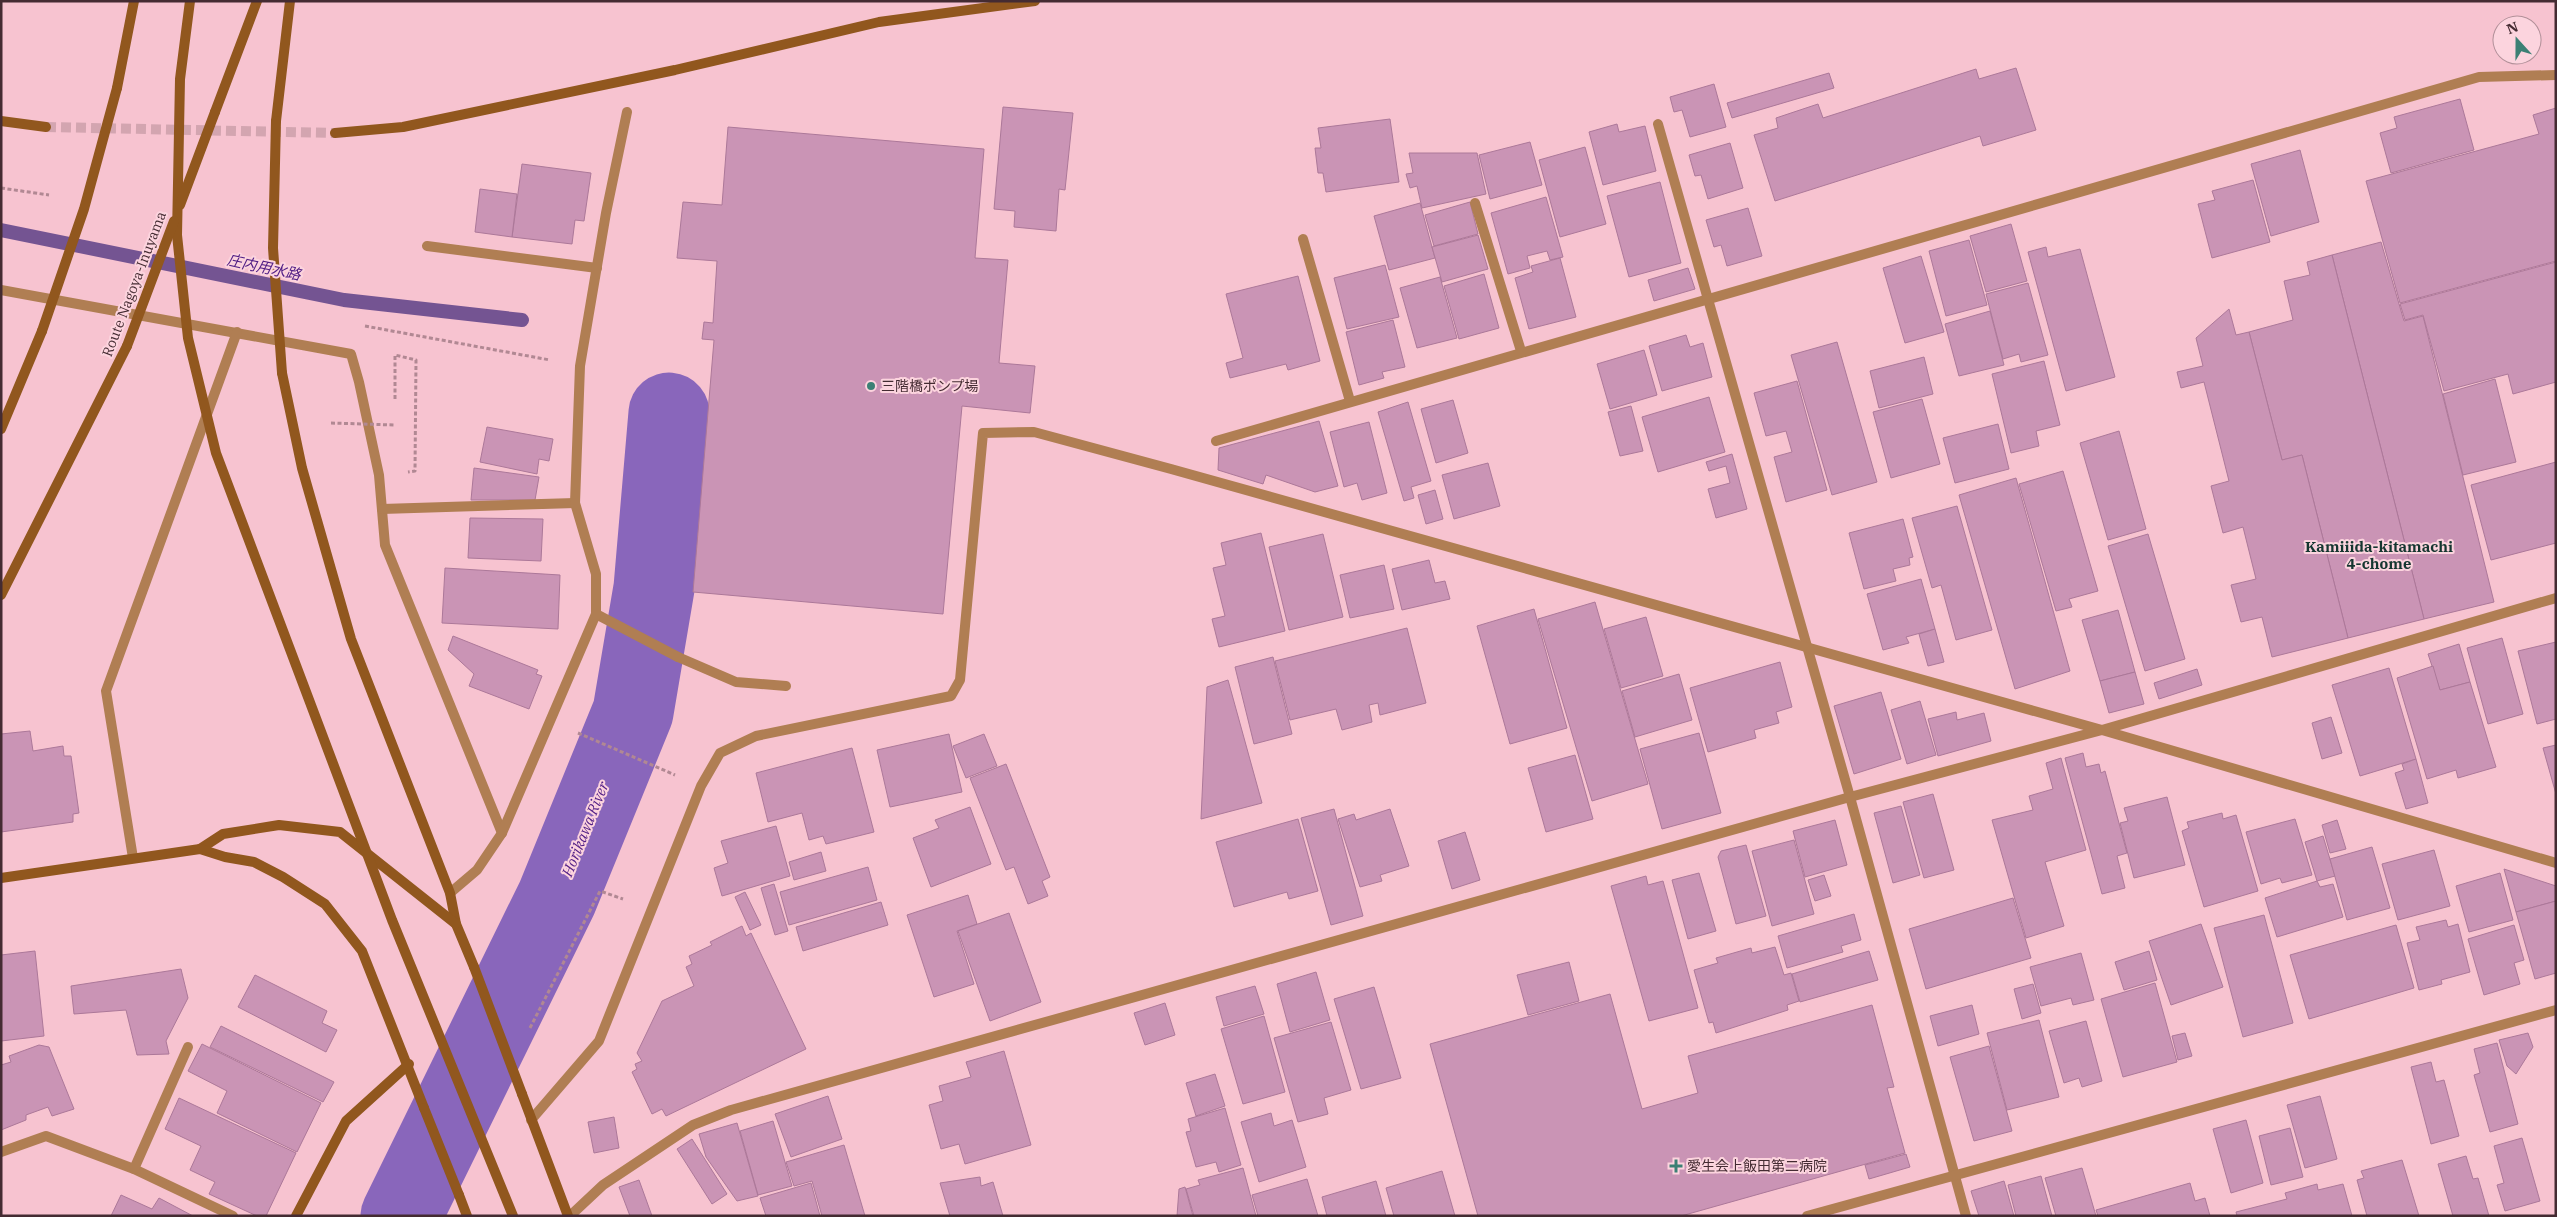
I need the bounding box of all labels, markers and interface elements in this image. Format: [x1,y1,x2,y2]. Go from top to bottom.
north arrow [2492,15,2542,65]
text: N [2504,17,2521,38]
street label: Route Nagoya-Inuyama [98,209,170,359]
water label: 庄内用水路 [225,250,305,285]
place label: 三階橋ポンプ場 [881,377,979,395]
marker: 三階橋ポンプ場 [865,380,877,392]
district label: Kamiiida-kitamachi 4-chome [2305,537,2453,573]
water label: Horikawa River [557,778,613,880]
place label: 愛生会上飯田第二病院 [1687,1157,1827,1175]
marker: 愛生会上飯田第二病院 [1669,1159,1683,1173]

